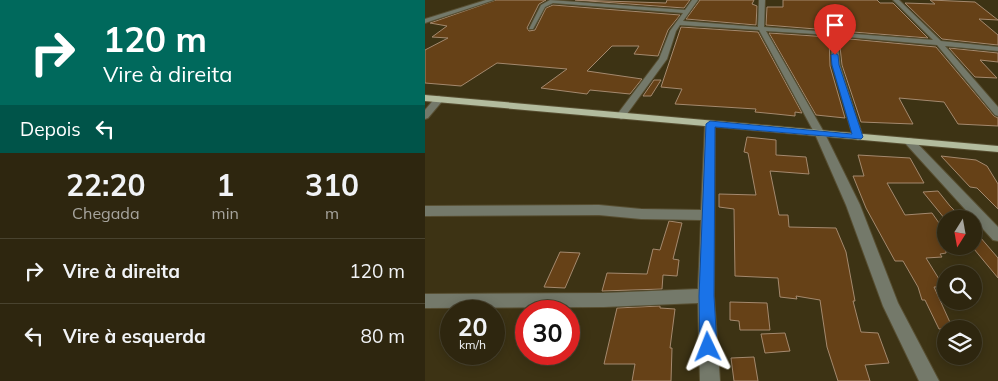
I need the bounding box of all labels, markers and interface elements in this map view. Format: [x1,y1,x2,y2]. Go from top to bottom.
pin [814,4,856,55]
icon: arrive [821,11,849,39]
text: 120 m [103,17,207,61]
icon: right [20,20,85,85]
text: Vire à direita [103,60,232,88]
icon: left [91,115,119,143]
text: Depois [20,117,81,141]
text: 22:20 [66,166,146,204]
text: 1 [216,166,234,204]
text: 310 [305,166,359,204]
text: Chegada [72,203,140,223]
text: min [212,203,239,223]
text: m [325,203,339,223]
north arrow [937,210,983,255]
map controls [937,210,982,365]
icon: right [20,257,48,285]
text: Vire à direita [63,259,180,283]
text: 120 m [349,259,405,283]
button: search [937,265,982,310]
speed limit sign: 30 [515,300,580,365]
text: 20 [457,311,488,342]
position arrow [681,320,733,372]
button: layers [937,320,982,365]
icon: left [20,322,48,350]
text: Vire à esquerda [63,324,206,348]
text: 80 m [361,324,405,348]
text: km/h [459,337,486,352]

